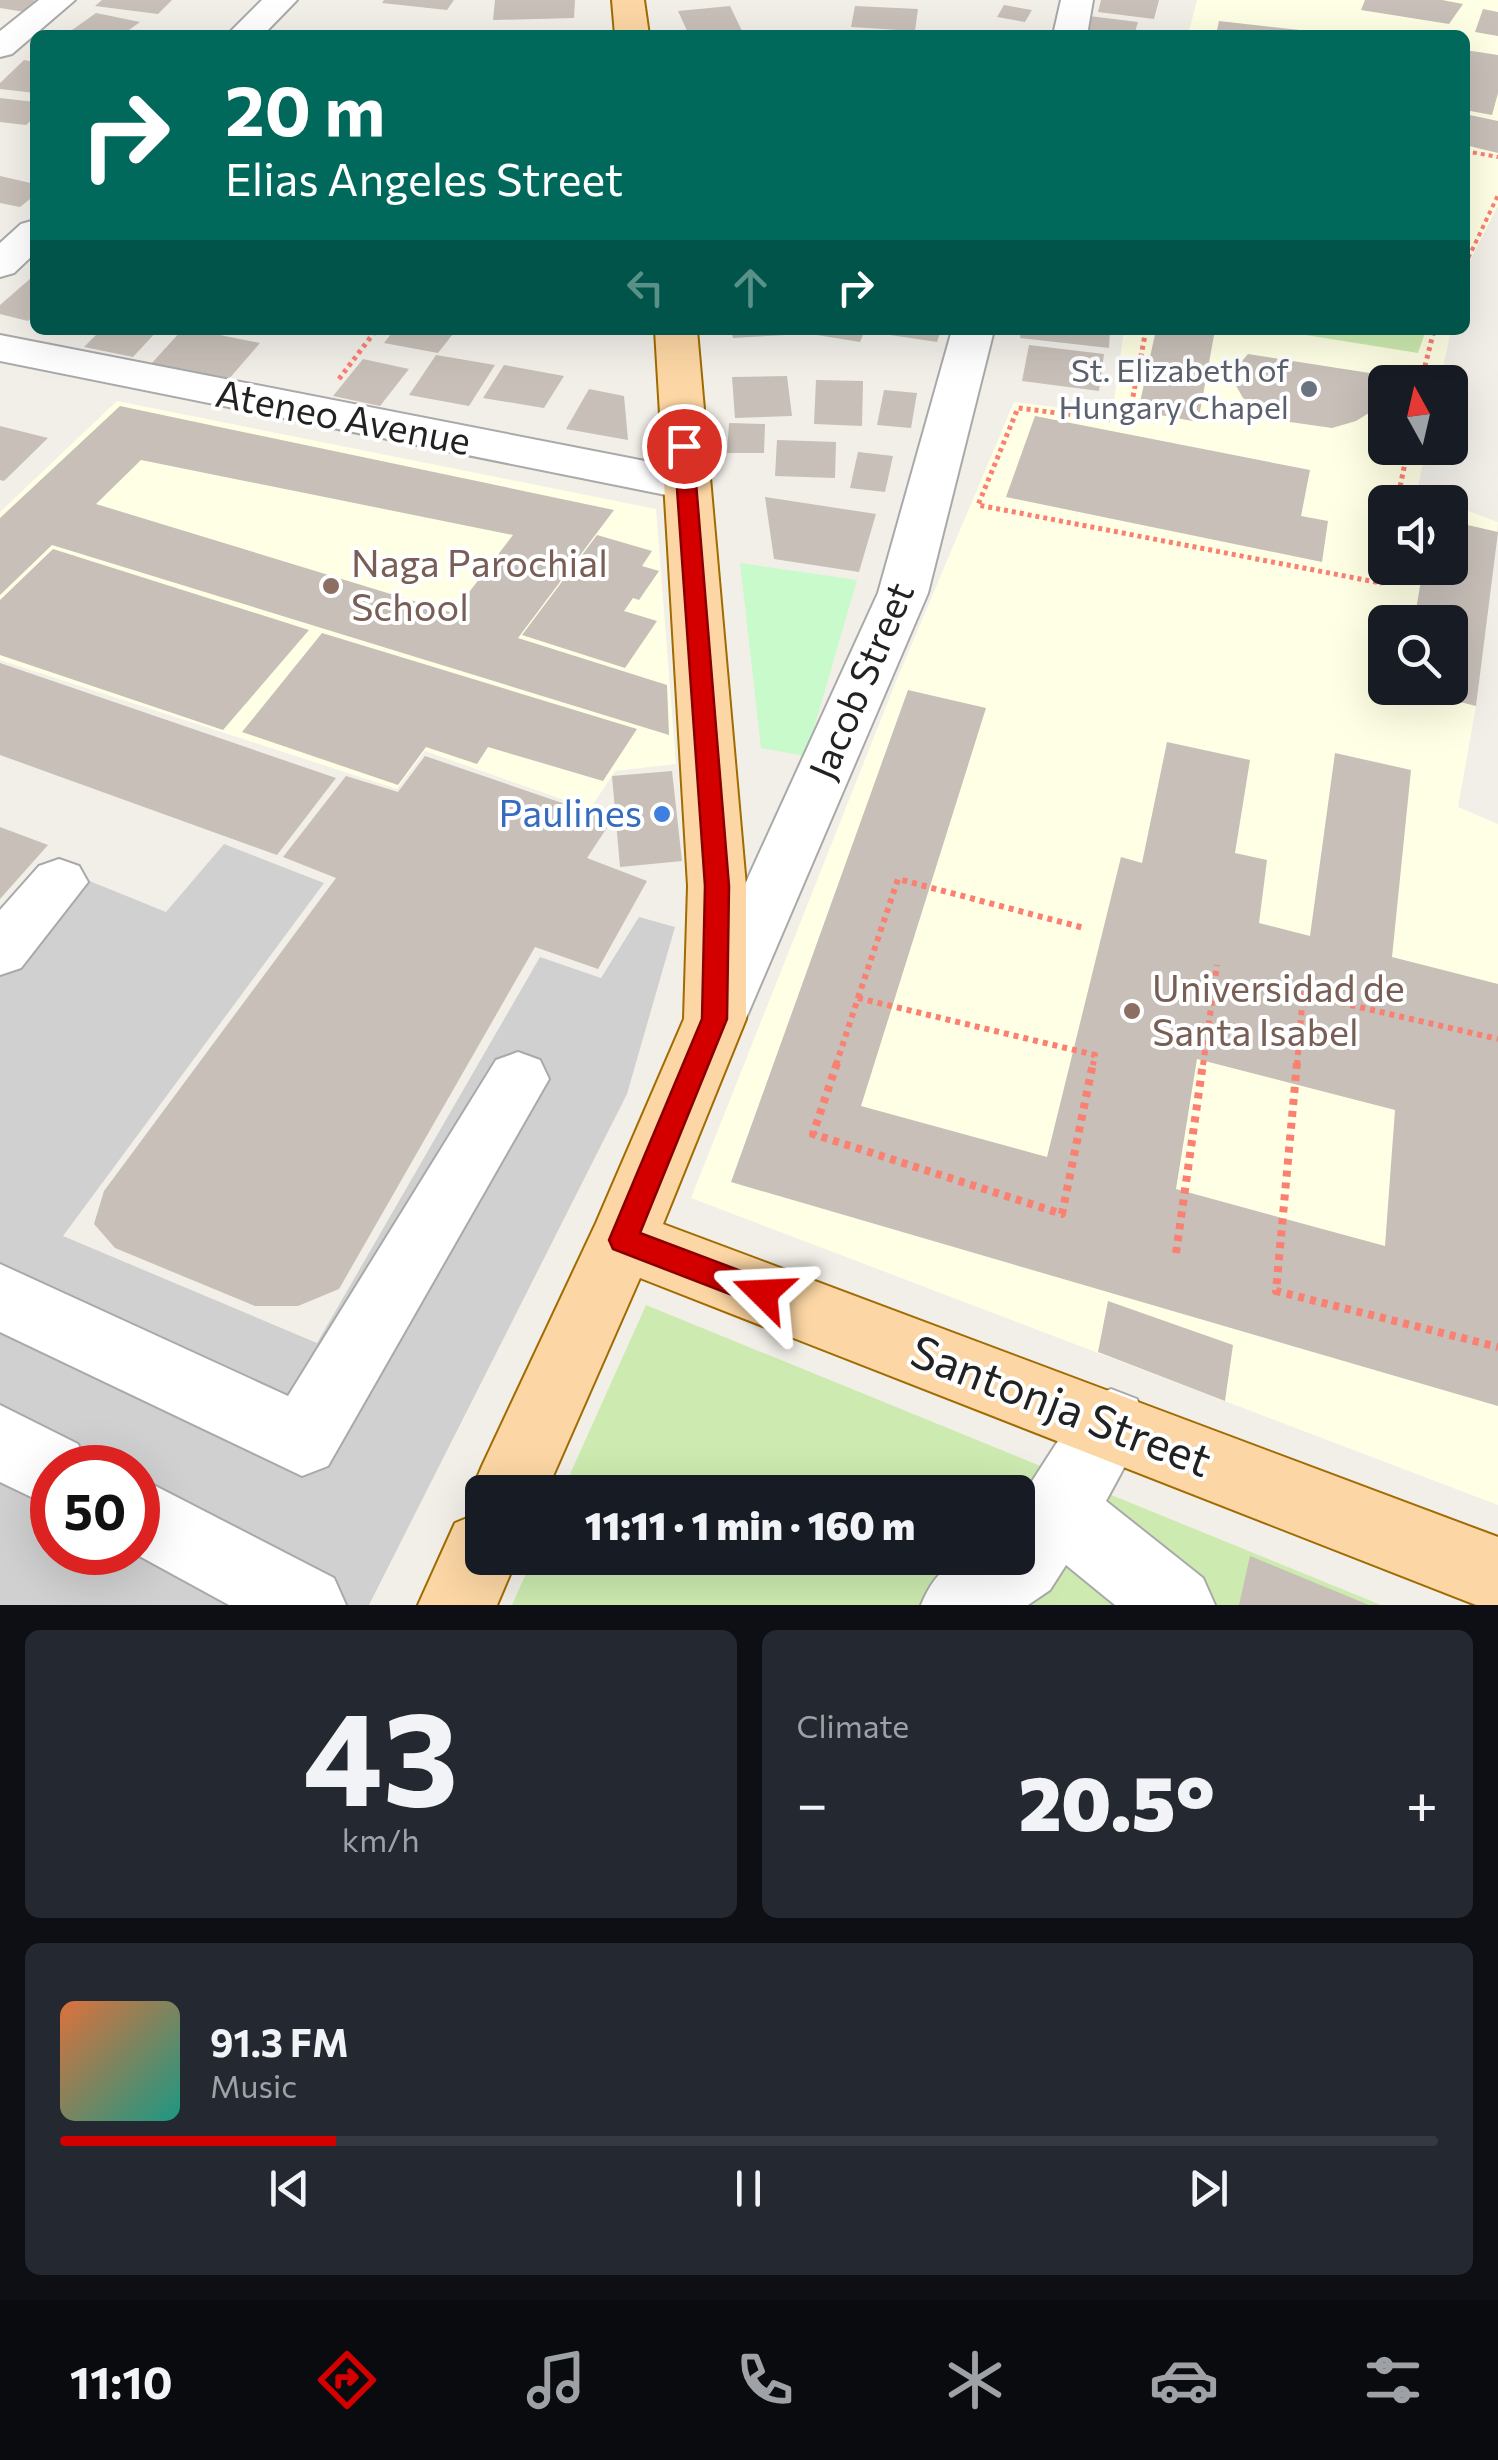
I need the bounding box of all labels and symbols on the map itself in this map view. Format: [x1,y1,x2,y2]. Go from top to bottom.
place label: St. Elizabeth of Hungary Chapel [1059,349,1289,426]
north arrow [1368,365,1468,465]
street label: Ateneo Avenue [212,368,475,463]
marker: St. Elizabeth of Hungary Chapel [1298,378,1320,400]
pin [642,404,727,489]
place label: Naga Parochial School [351,538,608,629]
street label: Jacob Street [797,574,922,786]
marker: Naga Parochial School [320,575,342,597]
place label: Paulines [499,788,642,835]
marker: Paulines [651,803,673,825]
place label: Universidad de Santa Isabel [1152,963,1405,1054]
marker: Universidad de Santa Isabel [1121,1000,1143,1022]
position arrow [711,1241,815,1345]
street label: Santonja Street [904,1321,1220,1486]
speed limit sign: 50 [30,1445,160,1575]

